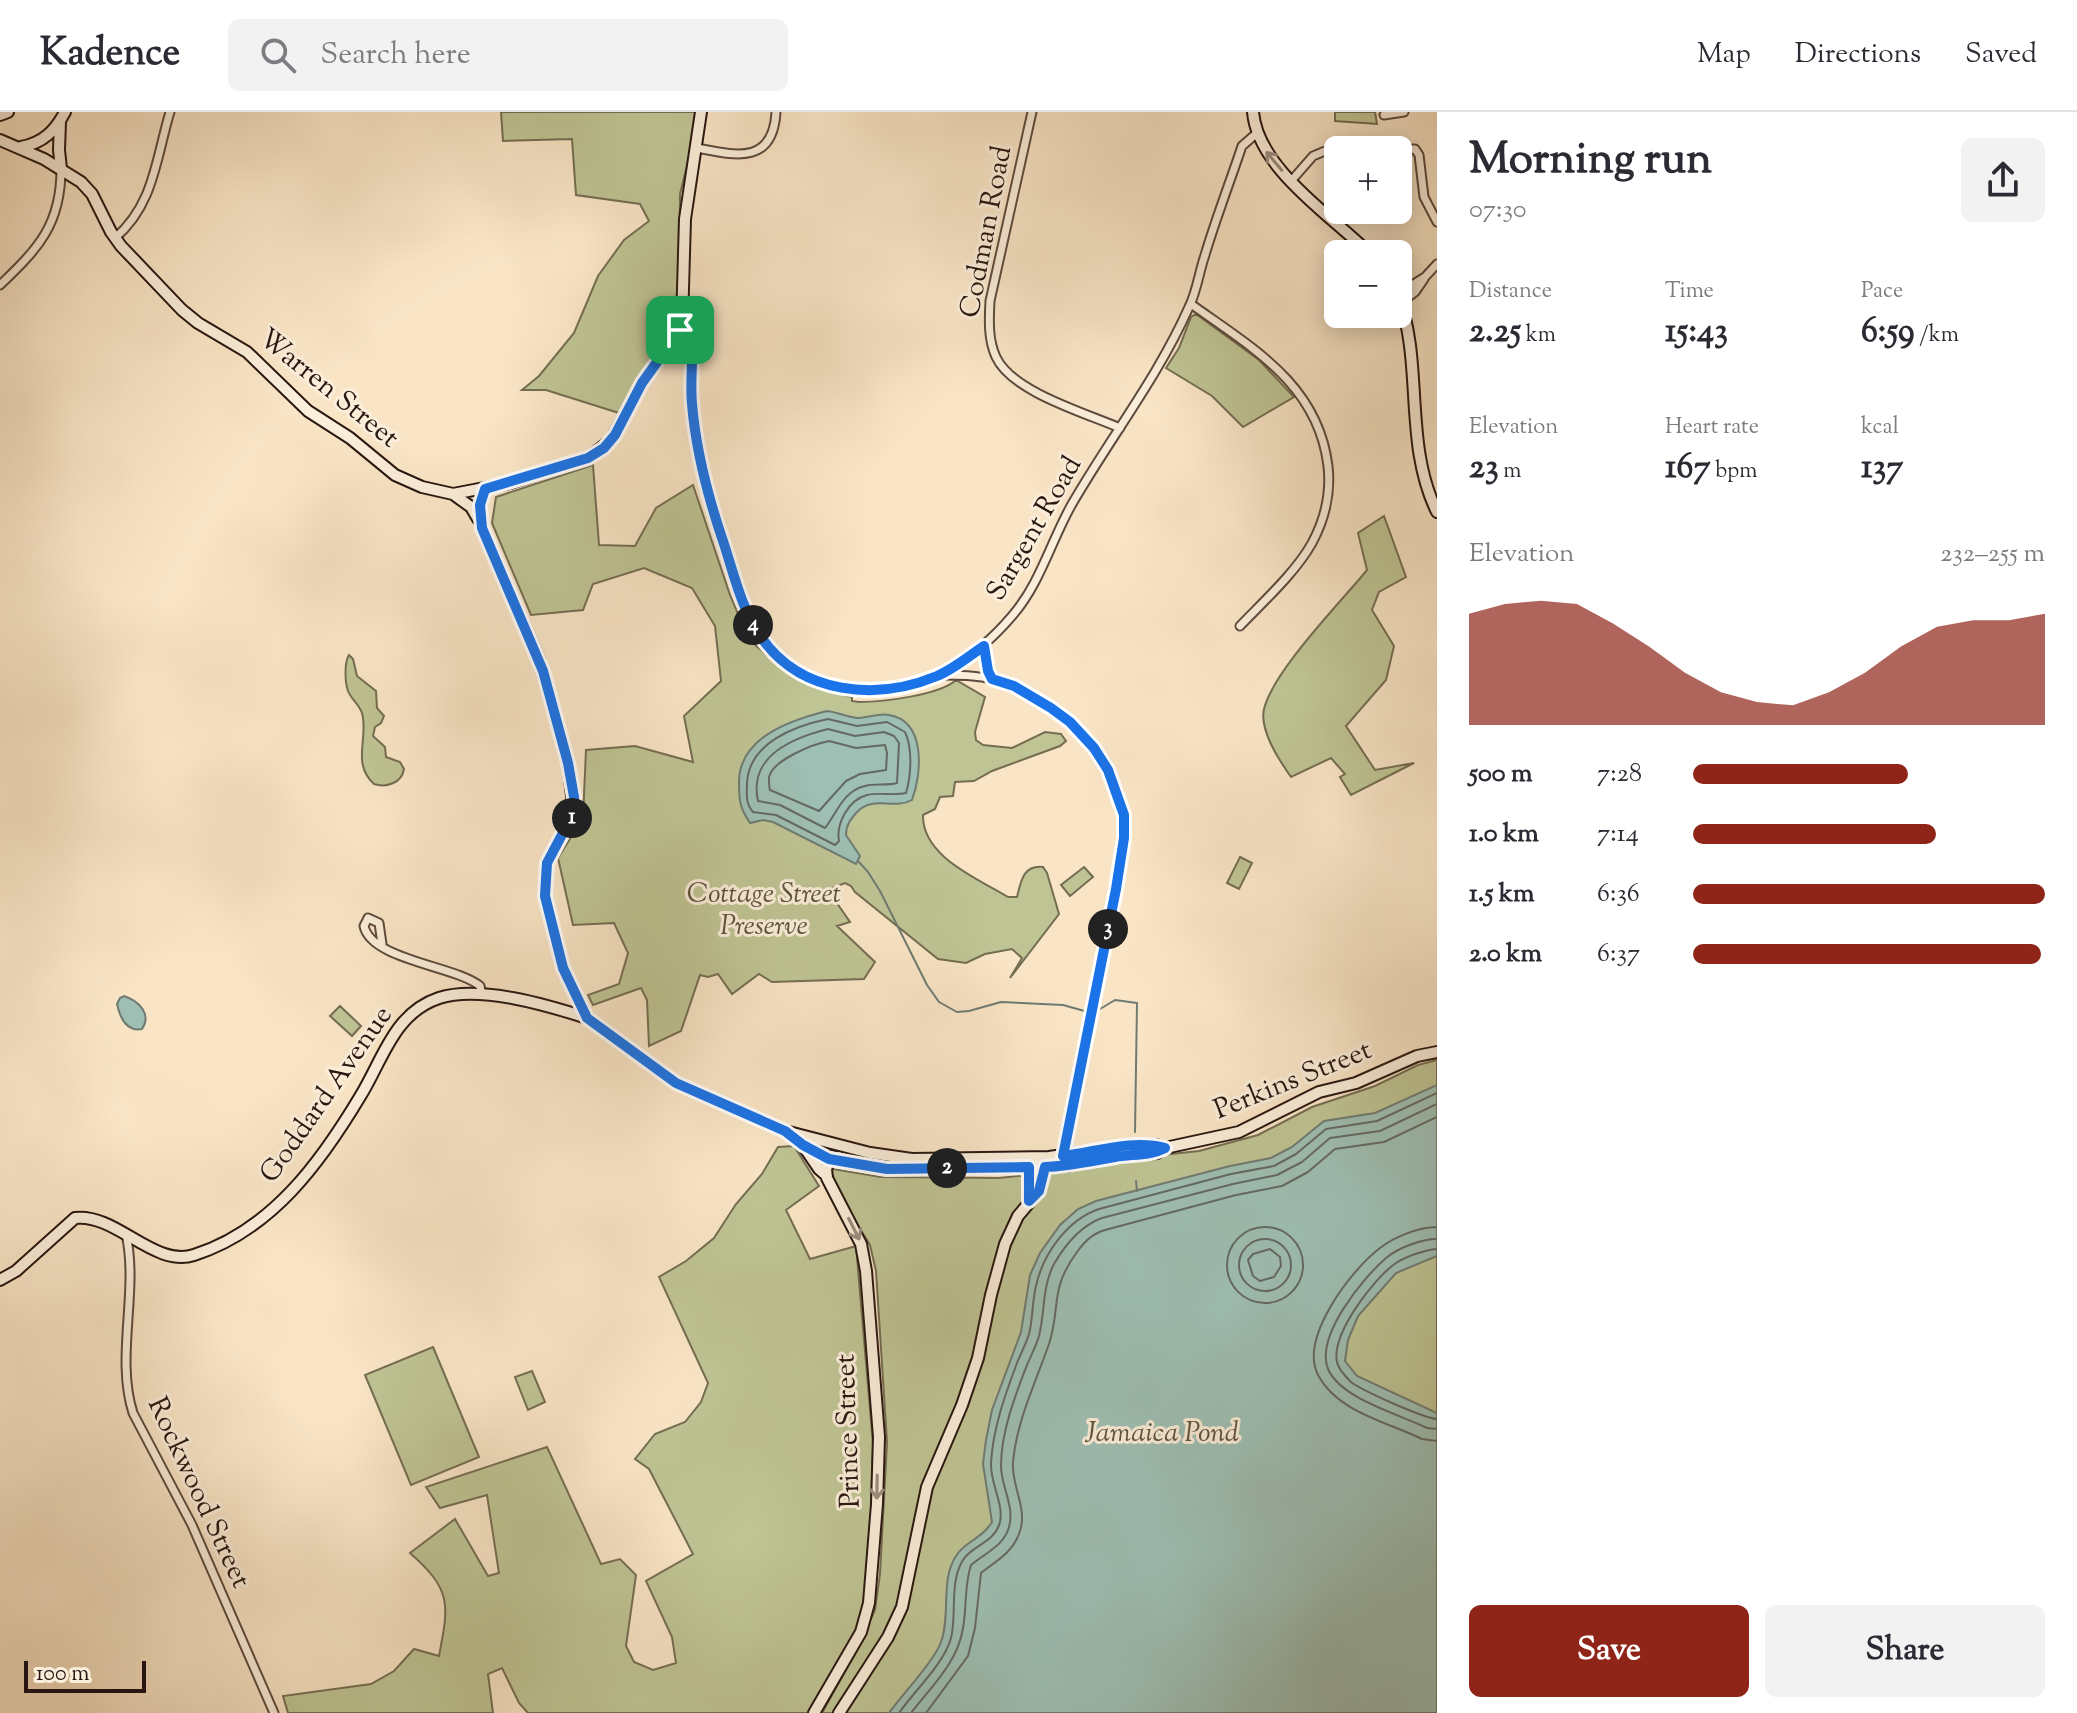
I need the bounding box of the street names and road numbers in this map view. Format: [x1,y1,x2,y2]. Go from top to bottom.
street label: Codman Road [951,142,1023,321]
street label: Warren Street [249,320,407,459]
street label: Sargent Road [977,449,1093,609]
street label: Goddard Avenue [251,998,403,1192]
street label: Perkins Street [1208,1031,1378,1131]
street label: Prince Street [826,1353,872,1509]
street label: Rockwood Street [136,1391,260,1595]

